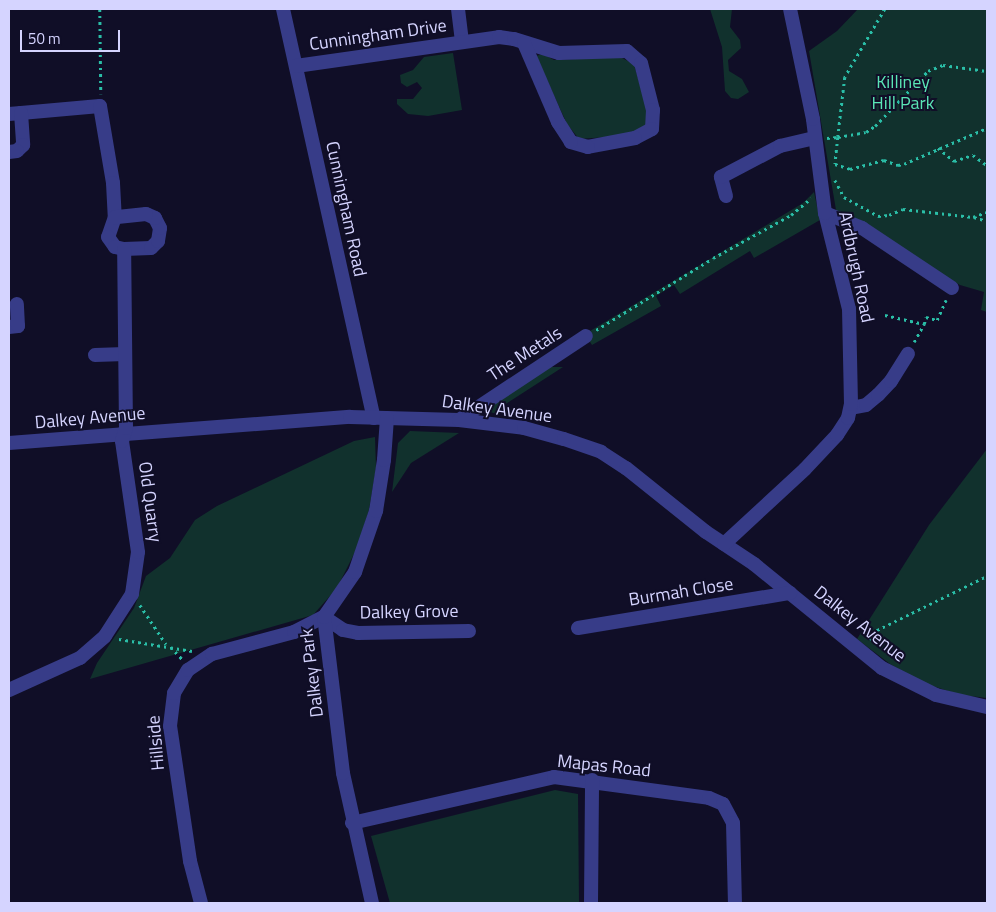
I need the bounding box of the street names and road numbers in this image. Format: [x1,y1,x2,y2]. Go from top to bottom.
street label: Cunningham Drive [308,15,448,55]
street label: Cunningham Road [321,139,371,279]
street label: Ardbrugh Road [834,209,878,325]
street label: The Metals [484,322,566,386]
street label: Dalkey Avenue [441,391,553,427]
street label: Dalkey Avenue [34,402,146,434]
street label: Old Quarry [134,460,166,544]
street label: Burmah Close [627,573,735,611]
street label: Dalkey Avenue [810,581,910,667]
street label: Dalkey Grove [359,600,459,624]
street label: Dalkey Park [296,627,328,719]
street label: Hillside [143,714,169,772]
street label: Mapas Road [556,750,652,782]

